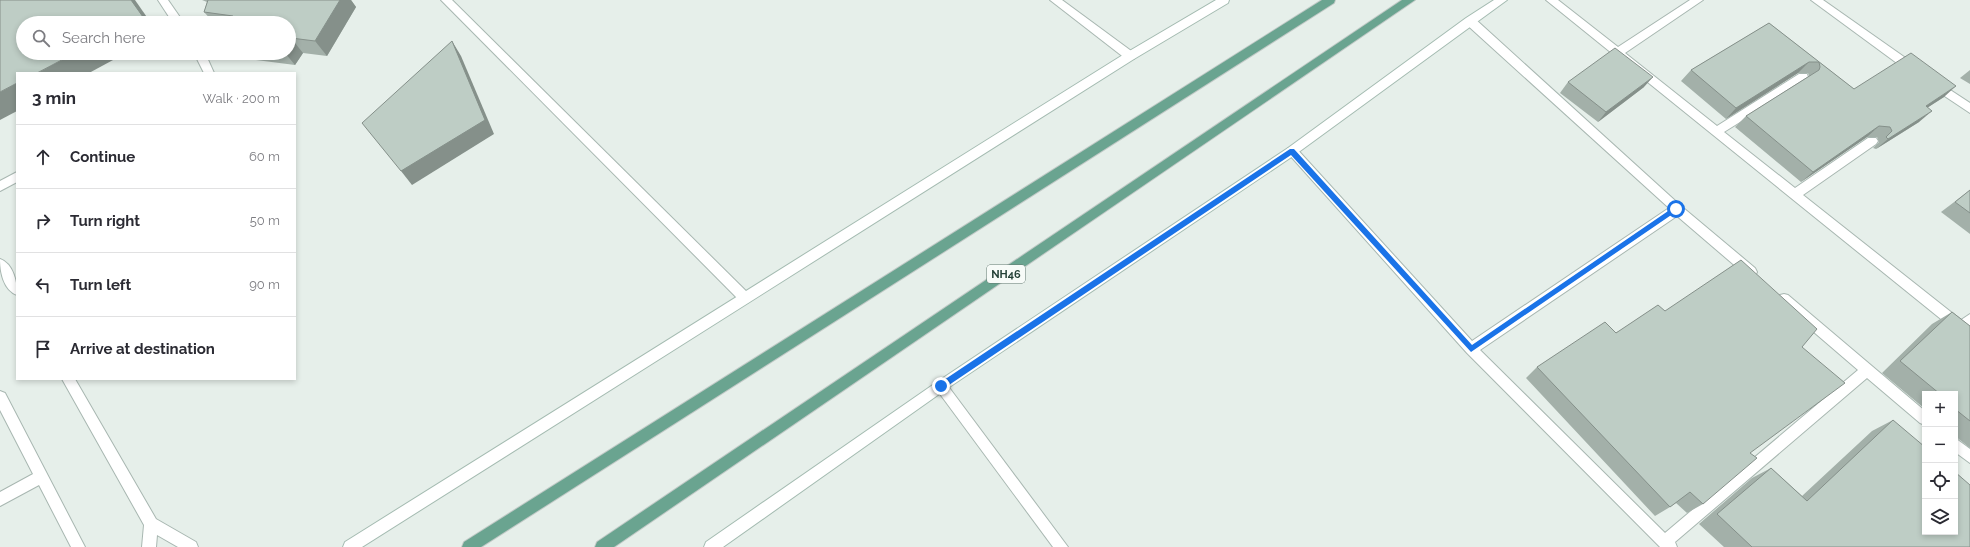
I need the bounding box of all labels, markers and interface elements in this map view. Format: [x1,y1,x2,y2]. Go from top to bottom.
search box [16,16,296,60]
icon: search [30,27,52,49]
text: Search here [62,29,145,47]
text: 3 min [32,88,76,108]
text: Walk · 200 m [203,91,280,106]
icon: ahead [32,146,54,168]
text: Continue [70,148,135,166]
text: 60 m [249,149,280,164]
route start [1667,200,1685,218]
icon: right [32,210,54,232]
text: Turn right [70,212,140,230]
text: 50 m [250,213,280,228]
road number: NH46 [987,265,1025,283]
icon: left [32,274,54,296]
text: Turn left [70,276,131,294]
text: 90 m [249,277,280,292]
icon: arrive [32,338,54,360]
text: Arrive at destination [70,340,215,358]
route end [932,377,950,395]
map controls [1922,391,1958,535]
button: + [1922,391,1958,427]
button: − [1922,427,1958,463]
button: locate [1922,463,1958,499]
button: layers [1922,499,1958,535]

